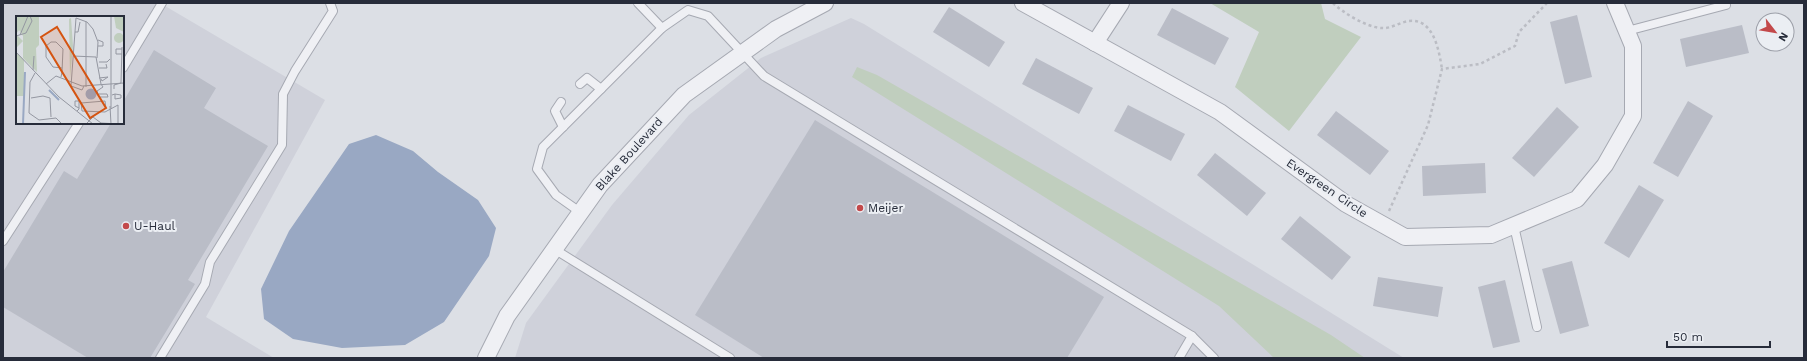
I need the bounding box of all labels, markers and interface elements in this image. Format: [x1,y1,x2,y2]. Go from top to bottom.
north arrow [1755,12,1795,52]
inset map [16,16,124,124]
text: N [1775,30,1791,44]
street label: Blake Boulevard [592,114,666,194]
street label: Evergreen Circle [1284,156,1370,220]
place label: Meijer [868,201,903,215]
marker: Meijer [855,203,865,213]
place label: U-Haul [134,219,176,233]
marker: U-Haul [121,221,131,231]
scale bar [1667,323,1770,349]
text: 50 m [1673,330,1703,344]

